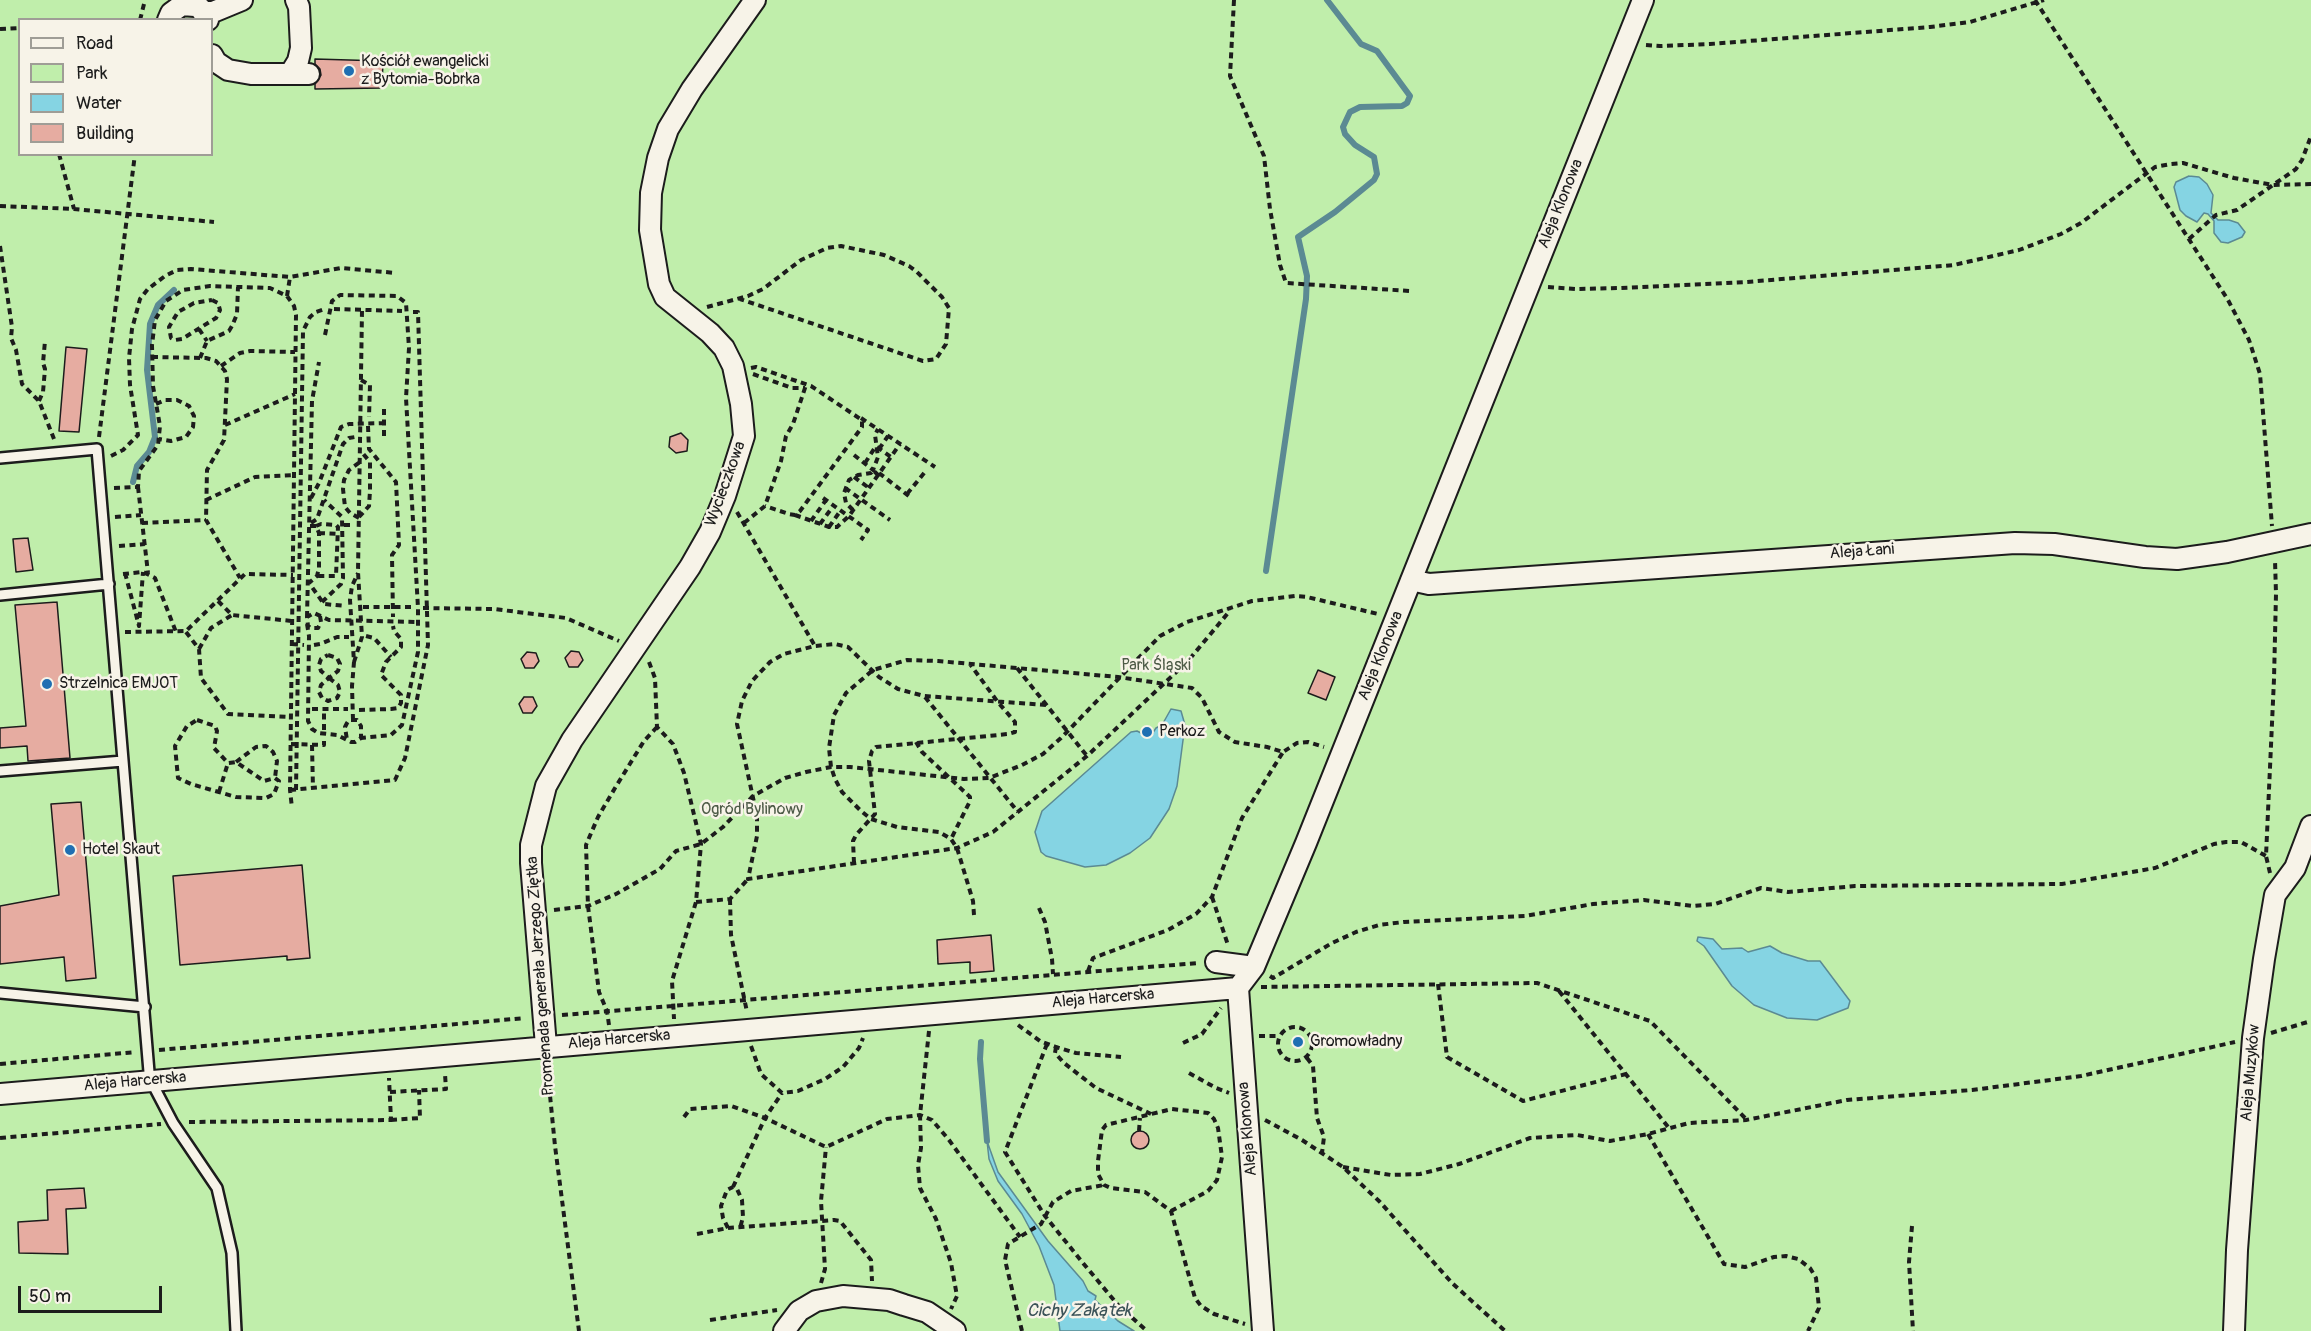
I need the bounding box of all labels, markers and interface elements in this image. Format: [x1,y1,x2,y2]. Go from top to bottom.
legend [18,18,213,156]
text: Road [76,32,113,55]
place label: Kościół ewangelicki z Bytomia-Bobrka [361,52,488,90]
text: Park [76,62,108,85]
marker: Kościół ewangelicki z Bytomia-Bobrka [342,64,356,78]
text: Water [76,92,122,115]
text: Building [76,122,134,145]
street label: Aleja Klonowa [1534,157,1588,251]
street label: Wycieczkowa [702,439,750,529]
street label: Aleja Łani [1829,540,1895,564]
street label: Aleja Klonowa [1354,609,1408,703]
park label: Park Śląski [1121,656,1191,676]
place label: Strzelnica EMJOT [59,674,178,694]
marker: Strzelnica EMJOT [40,677,54,691]
place label: Perkoz [1159,722,1205,742]
marker: Perkoz [1140,725,1154,739]
park label: Ogród Bylinowy [701,800,803,820]
place label: Hotel Skaut [82,840,160,860]
marker: Hotel Skaut [63,843,77,857]
street label: Promenada generała Jerzego Ziętka [523,856,559,1096]
street label: Aleja Harcerska [1051,985,1155,1013]
street label: Aleja Muzyków [2237,1024,2265,1122]
street label: Aleja Harcerska [567,1026,671,1054]
place label: Gromowładny [1310,1032,1402,1052]
marker: Gromowładny [1291,1035,1305,1049]
street label: Aleja Harcerska [83,1068,187,1096]
street label: Aleja Klonowa [1234,1081,1262,1177]
scale bar [21,1274,165,1312]
text: 50 m [29,1285,71,1308]
water label: Cichy Zakątek [1027,1300,1131,1322]

